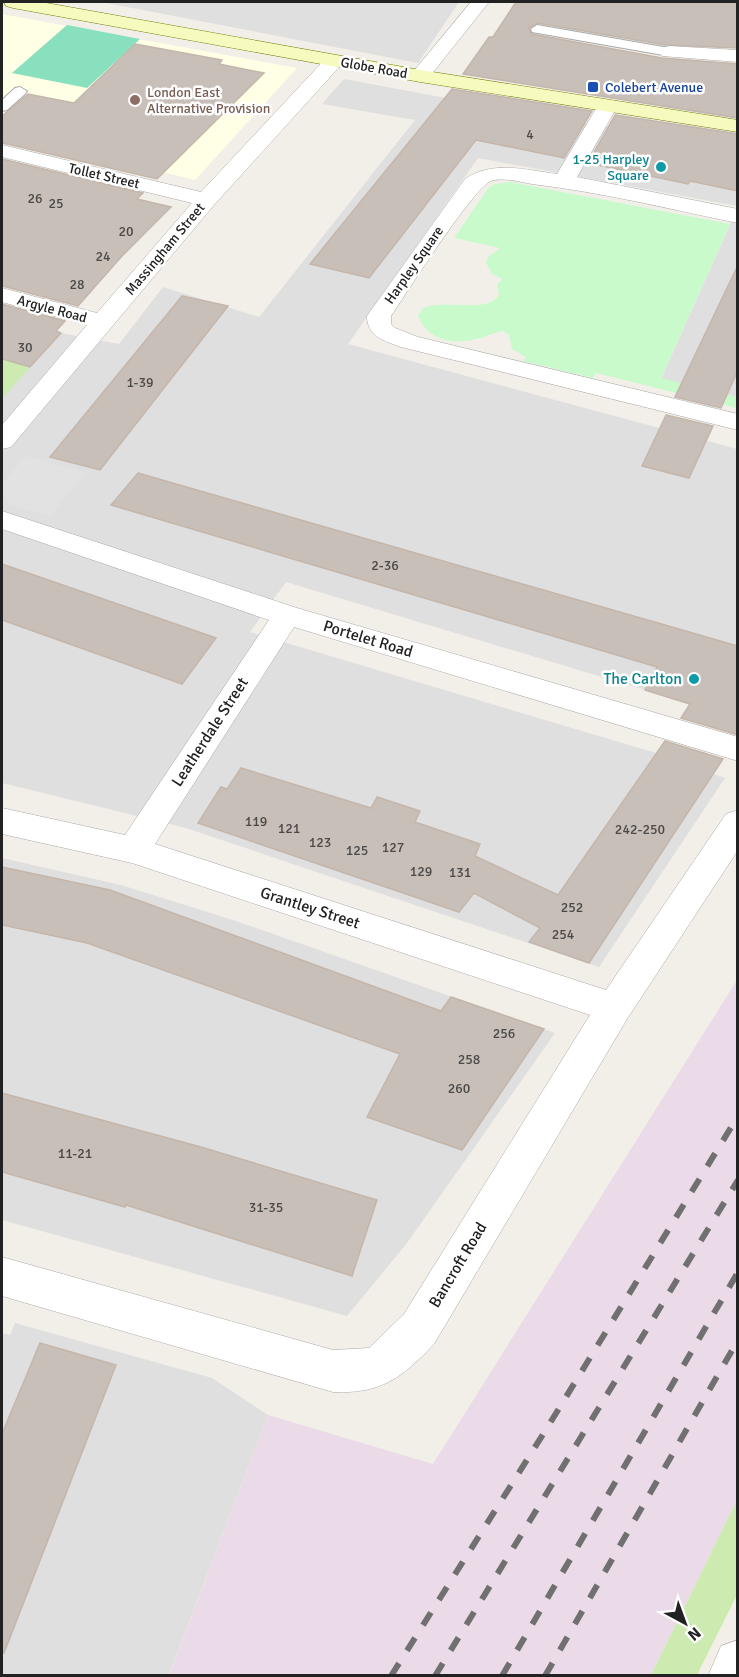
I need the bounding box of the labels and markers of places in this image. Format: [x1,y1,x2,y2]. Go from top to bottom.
place label: Colebert Avenue [605,79,703,96]
marker: Colebert Avenue [586,80,600,94]
place label: London East Alternative Provision [147,84,270,117]
marker: London East Alternative Provision [128,93,142,107]
place label: 1-25 Harpley Square [572,151,649,184]
marker: 1-25 Harpley Square [654,160,668,174]
place label: The Carlton [603,669,682,689]
marker: The Carlton [687,672,701,686]

